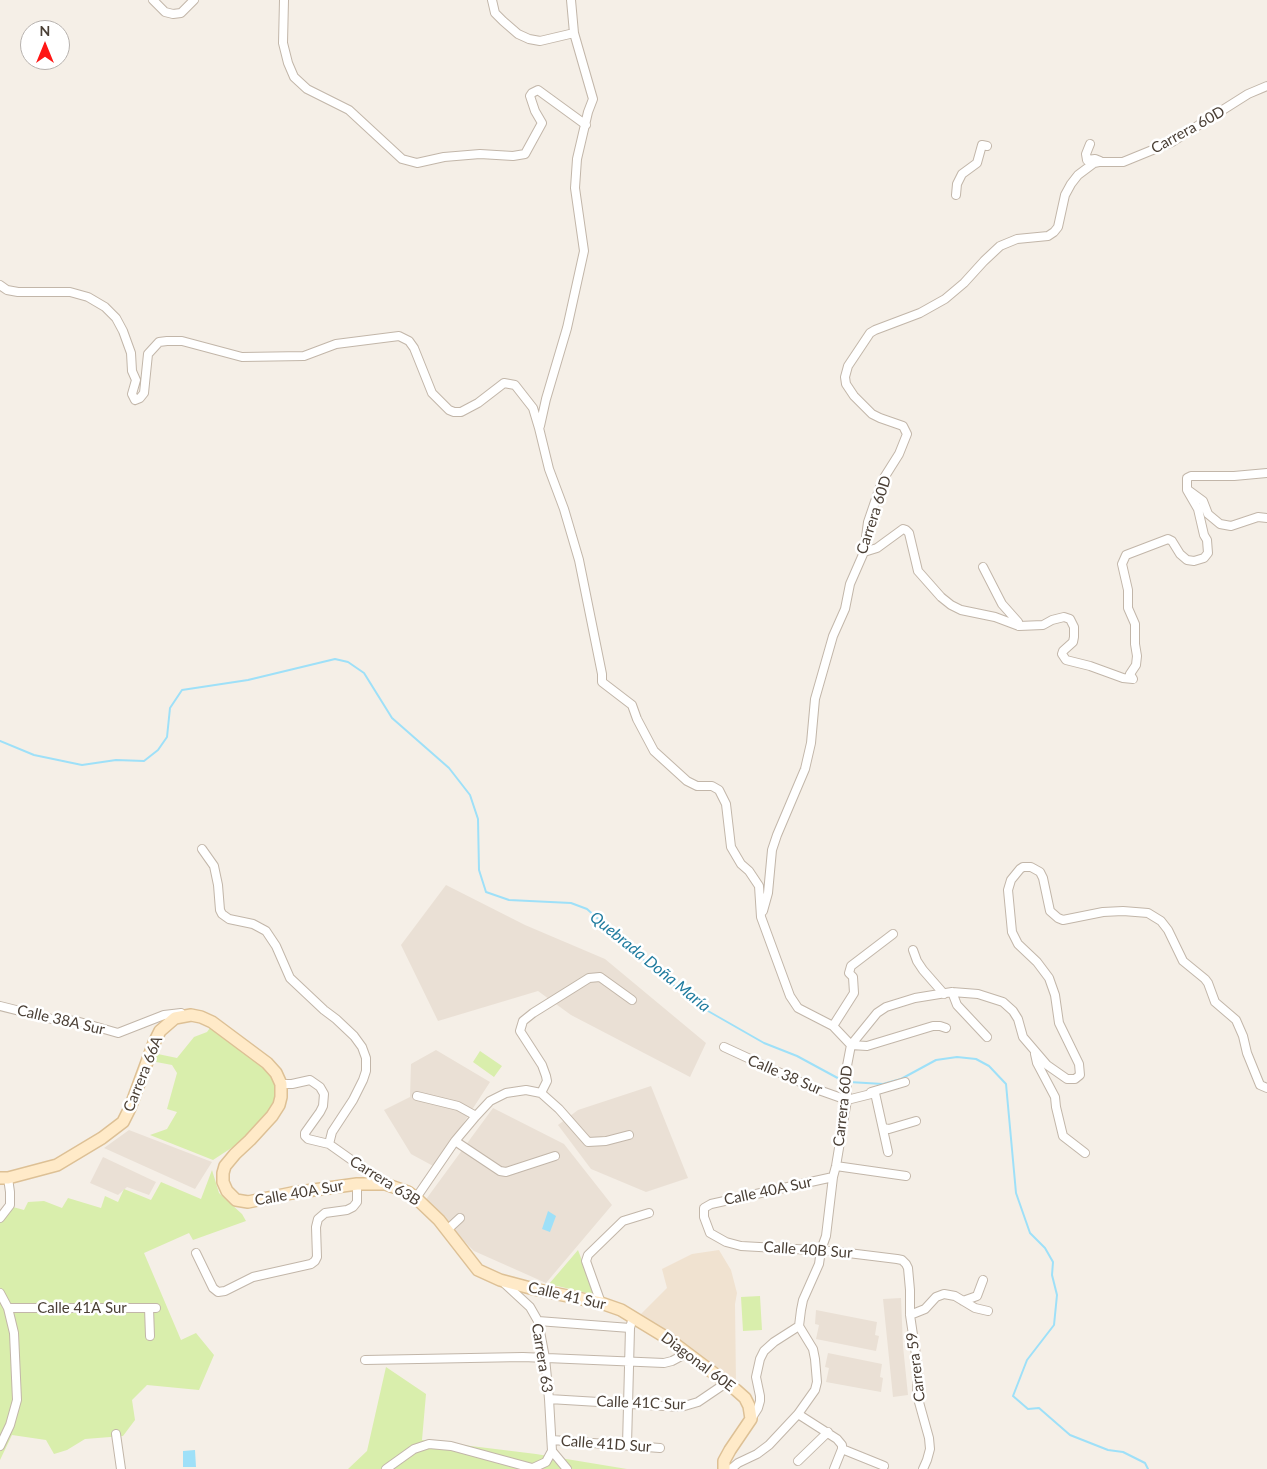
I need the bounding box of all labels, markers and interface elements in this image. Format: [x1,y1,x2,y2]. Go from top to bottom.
north arrow [20,20,70,70]
text: N [40,22,50,39]
street label: Carrera 60D [1148,102,1228,158]
street label: Carrera 60D [853,473,895,557]
water label: Quebrada Doña María [586,908,714,1016]
street label: Calle 38A Sur [15,1001,107,1039]
street label: Carrera 66A [120,1033,166,1115]
street label: Calle 38 Sur [745,1051,825,1099]
street label: Carrera 60D [830,1065,856,1147]
street label: Carrera 63B [346,1152,424,1210]
street label: Calle 40A Sur [722,1173,814,1209]
street label: Calle 40A Sur [253,1176,345,1210]
street label: Calle 40B Sur [763,1238,853,1262]
street label: Calle 41 Sur [526,1278,608,1314]
street label: Calle 41A Sur [37,1299,127,1317]
street label: Carrera 63 [528,1322,556,1394]
street label: Diagonal 60E [658,1328,738,1396]
street label: Carrera 59 [903,1331,929,1403]
street label: Calle 41C Sur [596,1392,686,1414]
street label: Calle 41D Sur [560,1432,652,1456]

